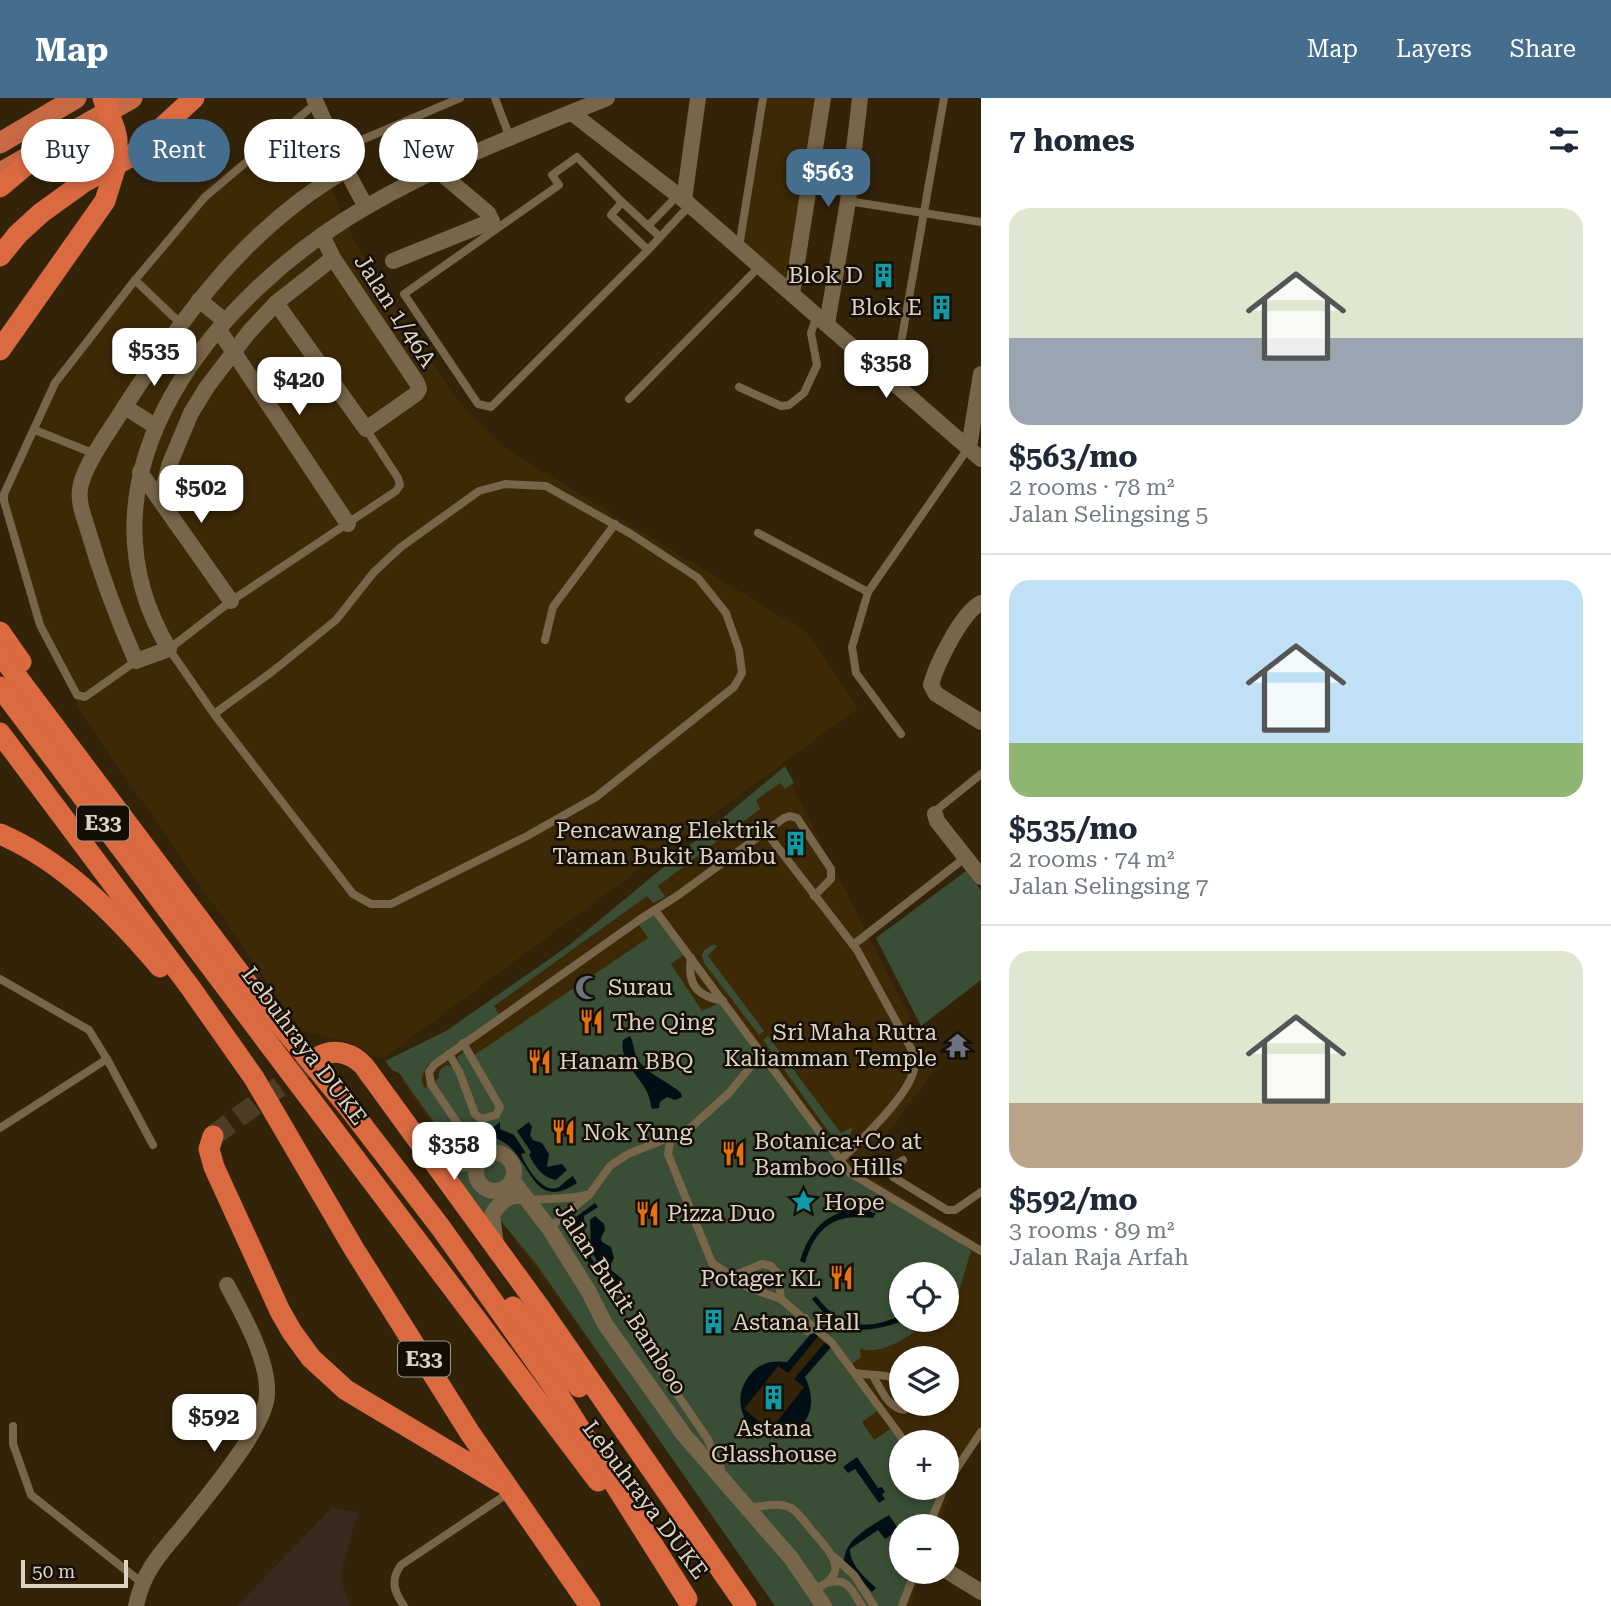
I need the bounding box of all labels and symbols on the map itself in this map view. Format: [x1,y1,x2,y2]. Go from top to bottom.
pin: $563 [787,150,869,209]
street label: Jalan 1/46A [348,249,442,373]
building icon: Blok D [869,261,897,289]
place label: Blok D [788,262,863,289]
building icon: Blok E [928,293,956,321]
place label: Blok E [850,294,922,321]
pin: $535 [113,328,195,388]
pin: $358 [845,341,927,400]
pin: $420 [258,358,340,417]
pin: $502 [160,466,242,525]
road number: E33 [77,806,129,840]
place label: Pencawang Elektrik Taman Bukit Bambu [552,817,776,870]
building icon: Pencawang Elektrik Taman Bukit Bambu [782,829,810,857]
street label: Lebuhraya DUKE [236,962,372,1130]
mosque icon: Surau [574,973,602,1001]
place label: Surau [608,974,673,1001]
restaurant icon: The Qing [578,1008,606,1036]
place label: The Qing [612,1009,714,1036]
place label: Sri Maha Rutra Kaliamman Temple [724,1019,938,1072]
temple icon: Sri Maha Rutra Kaliamman Temple [943,1031,971,1059]
restaurant icon: Hanam BBQ [525,1047,553,1075]
place label: Hanam BBQ [559,1048,694,1075]
restaurant icon: Nok Yung [549,1118,577,1146]
place label: Nok Yung [583,1119,693,1146]
pin: $358 [413,1122,495,1182]
place label: Botanica+Co at Bamboo Hills [754,1128,922,1181]
restaurant icon: Botanica+Co at Bamboo Hills [720,1140,748,1168]
place icon: Hope [790,1188,818,1216]
place label: Hope [824,1189,885,1216]
street label: Jalan Bukit Bamboo [549,1198,693,1400]
restaurant icon: Pizza Duo [633,1199,661,1227]
place label: Pizza Duo [667,1200,775,1227]
restaurant icon: Potager KL [827,1264,855,1292]
place label: Potager KL [700,1265,821,1292]
building icon: Astana Hall [699,1308,727,1336]
place label: Astana Hall [733,1309,860,1336]
road number: E33 [398,1342,450,1376]
building icon: Astana Glasshouse [760,1384,788,1412]
pin: $592 [173,1394,255,1454]
place label: Astana Glasshouse [711,1415,837,1468]
street label: Lebuhraya DUKE [577,1416,713,1584]
scale bar [21,1557,128,1589]

